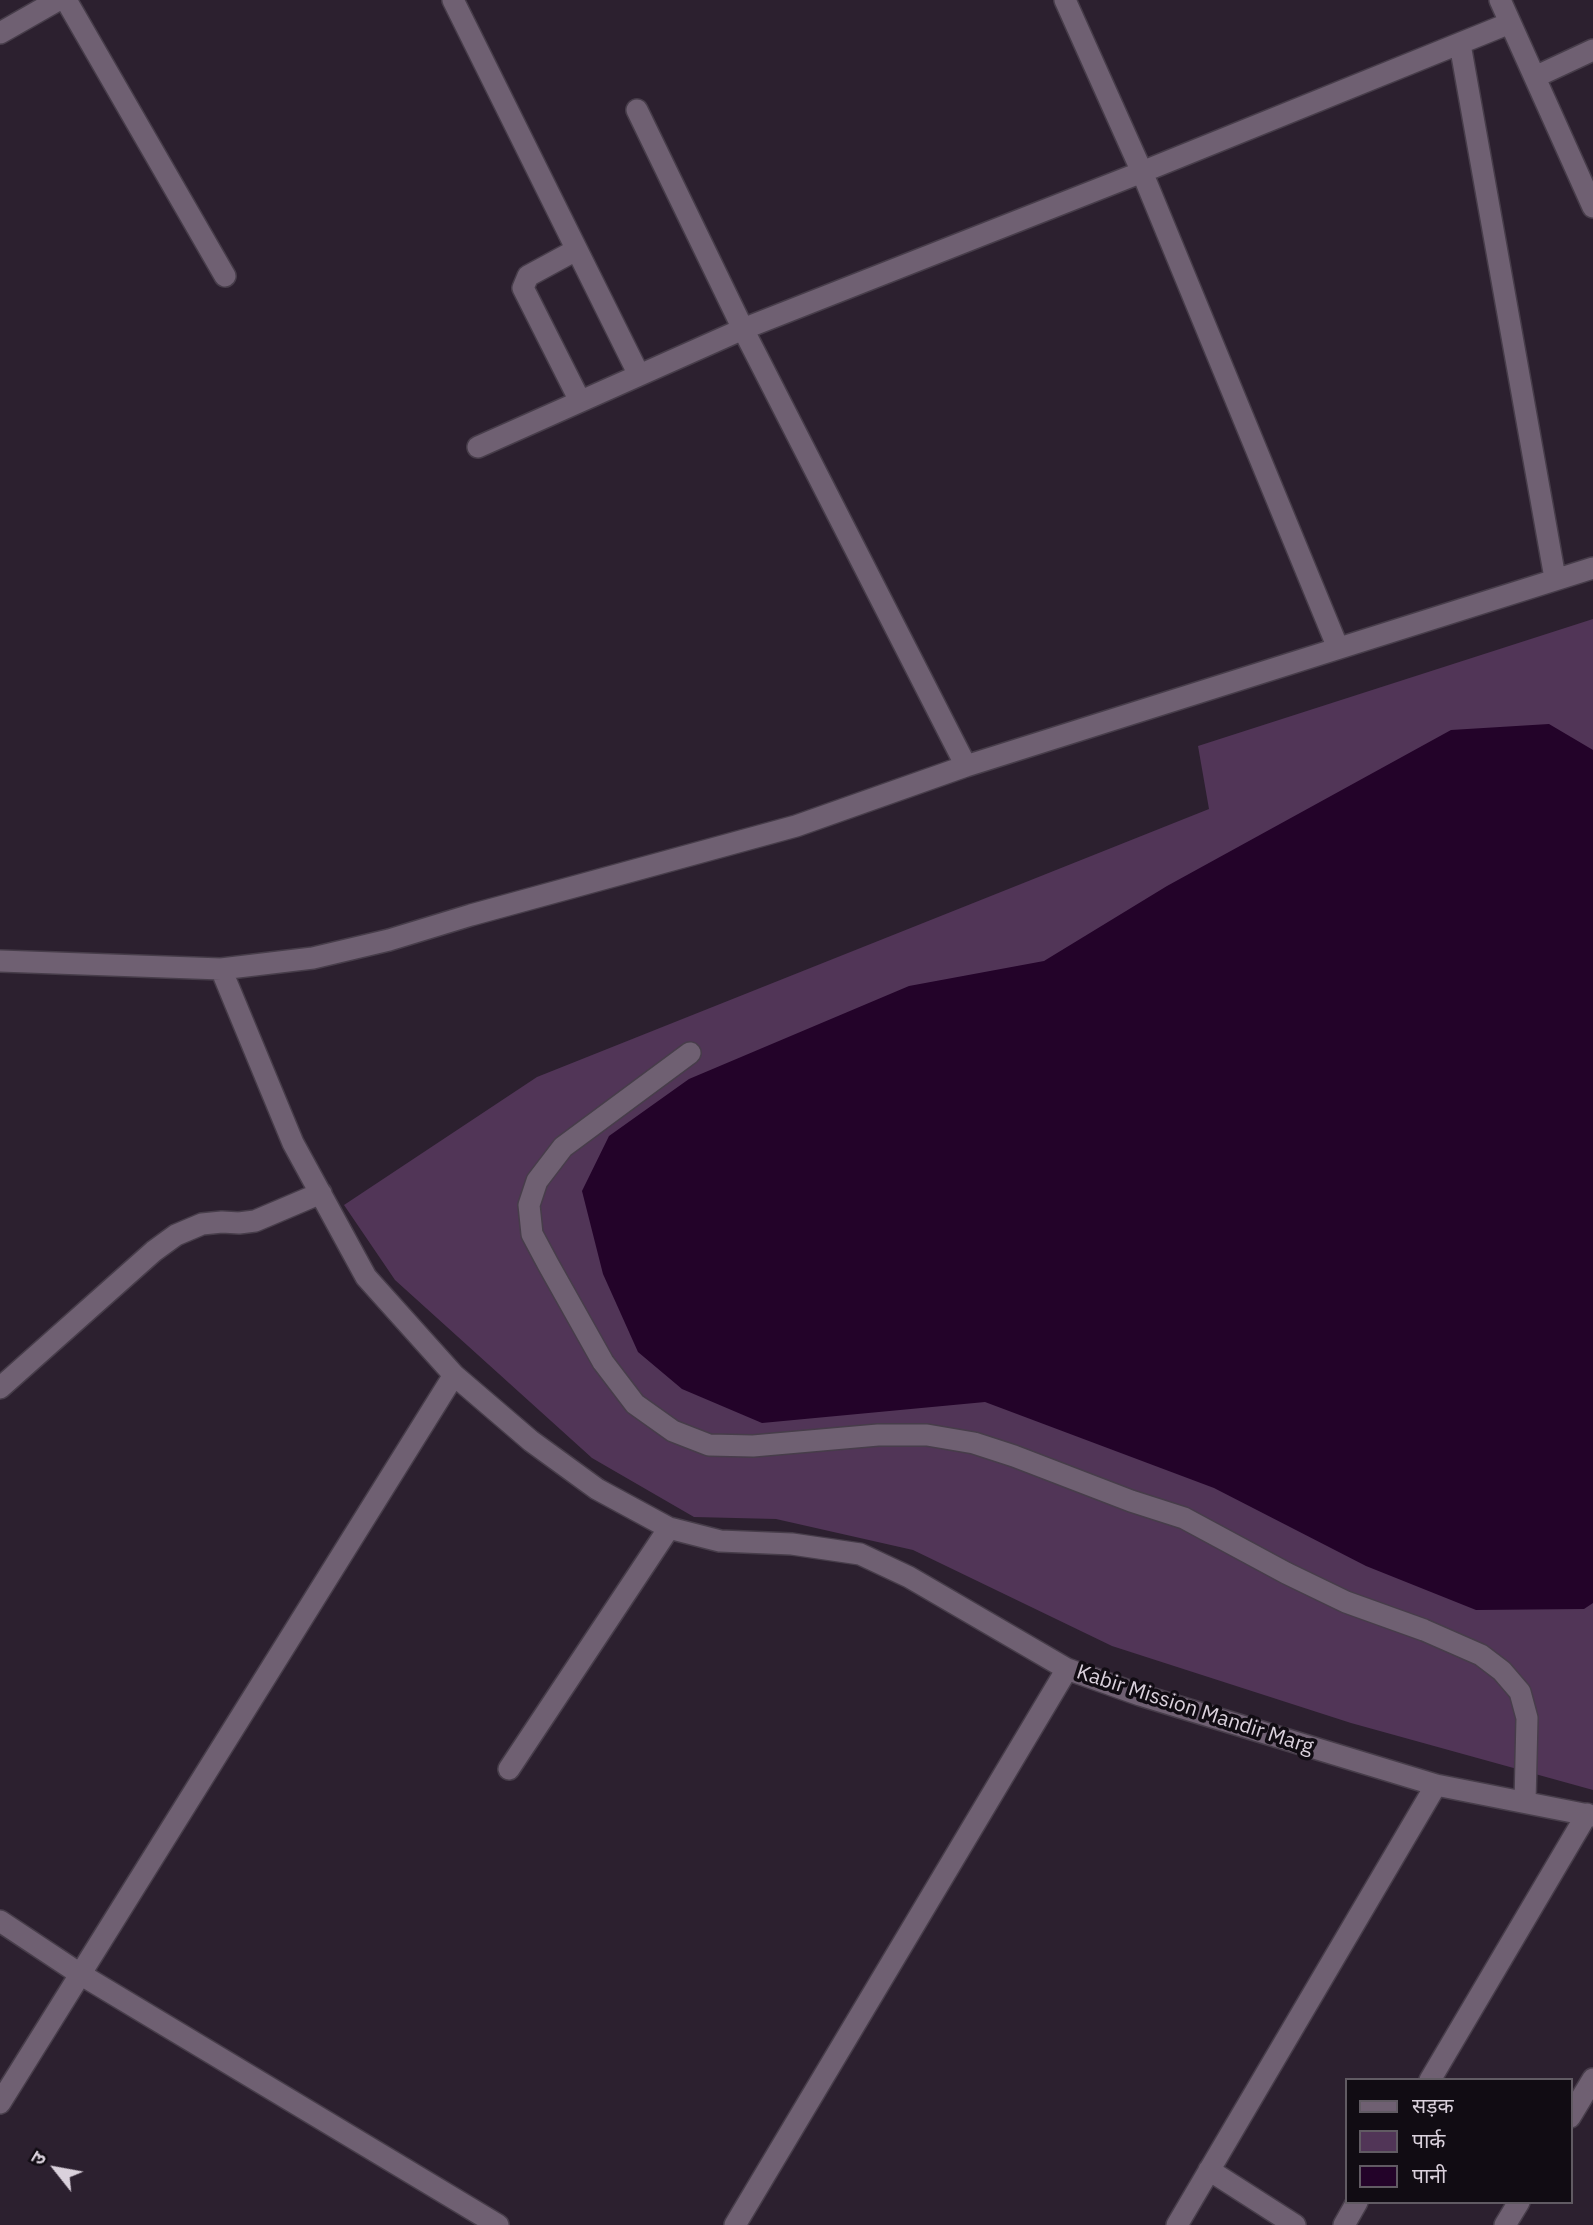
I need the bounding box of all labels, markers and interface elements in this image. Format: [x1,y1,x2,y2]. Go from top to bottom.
street label: Kabir Mission Mandir Marg [1073,1660,1317,1760]
legend [1344,2078,1572,2204]
text: सड़क [1412,2091,1454,2119]
text: पार्क [1412,2126,1446,2154]
north arrow [21,2134,91,2204]
text: उ [25,2147,51,2169]
text: पानी [1412,2161,1446,2189]

